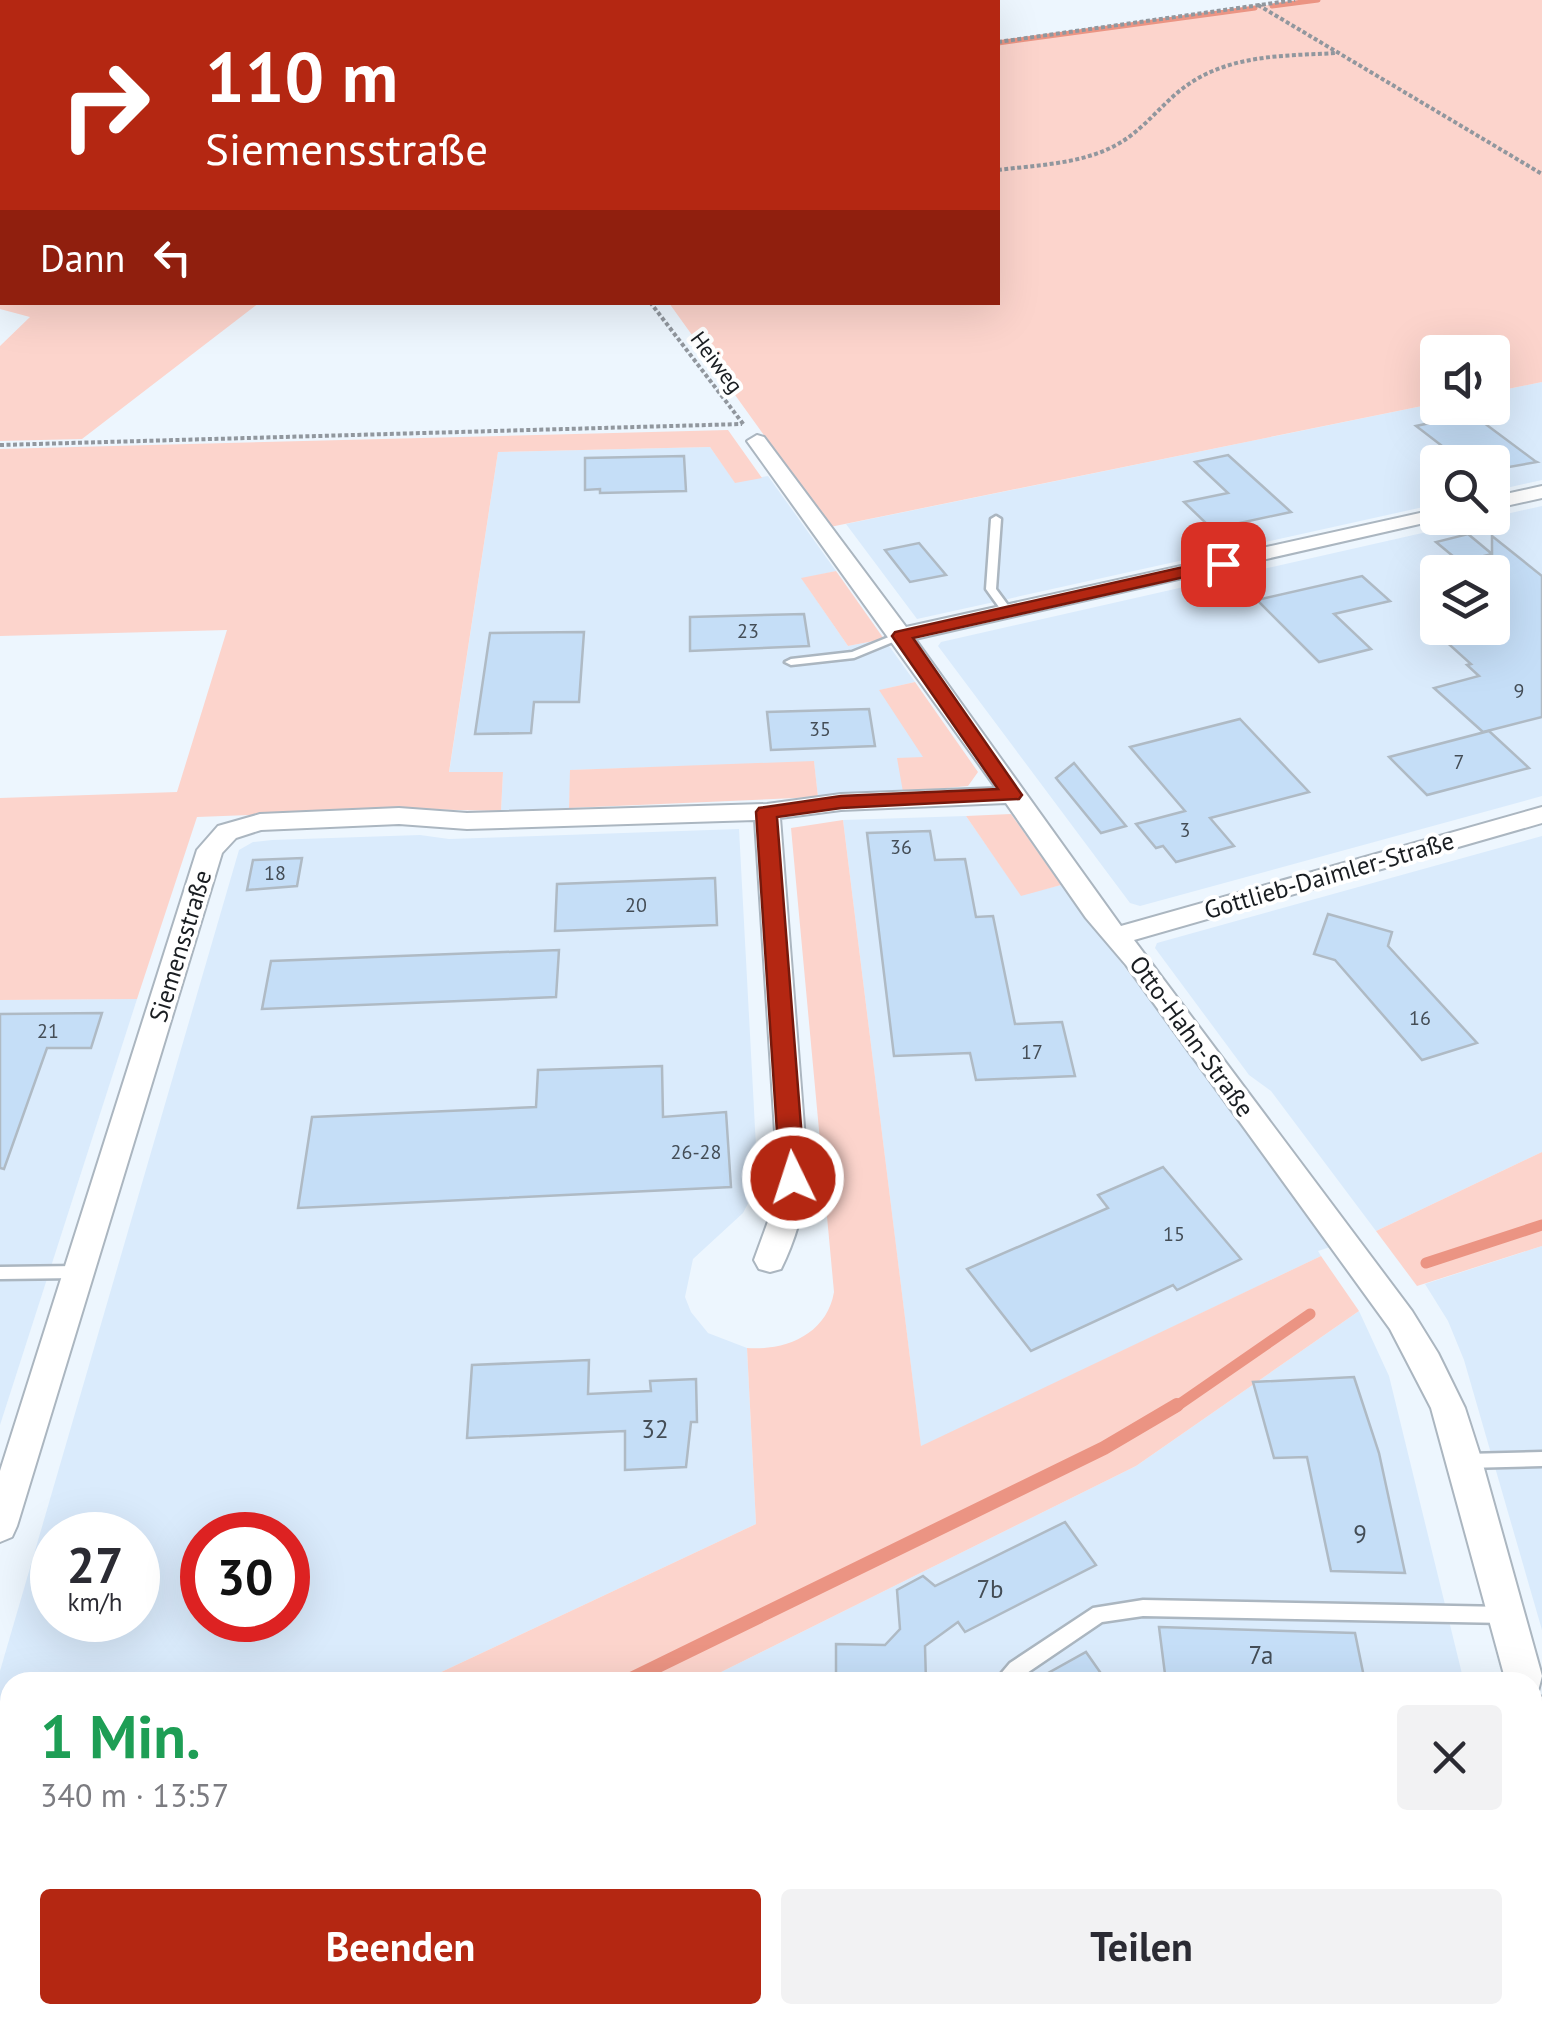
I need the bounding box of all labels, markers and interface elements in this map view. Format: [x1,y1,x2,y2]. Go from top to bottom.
text: 110 m [205,31,398,121]
icon: right [40,40,170,170]
text: Siemensstraße [205,119,488,177]
icon: left [145,230,200,285]
text: Dann [40,233,125,282]
street label: Heiweg [685,325,749,399]
map controls [1420,335,1510,645]
button: sound [1420,335,1510,425]
button: search [1420,445,1510,535]
pin [1181,522,1266,607]
icon: arrive [1196,537,1251,592]
button: layers [1420,555,1510,645]
house number: 23 [737,618,759,644]
house number: 9 [1514,678,1524,704]
house number: 35 [809,716,831,742]
house number: 7 [1454,749,1464,775]
house number: 3 [1180,817,1190,843]
street label: Gottlieb-Daimler-Straße [1200,824,1458,926]
house number: 36 [890,834,912,860]
house number: 18 [264,860,286,886]
street label: Siemensstraße [142,866,218,1026]
house number: 20 [625,892,647,918]
street label: Otto-Hahn-Straße [1123,949,1261,1123]
house number: 16 [1409,1005,1431,1031]
house number: 21 [37,1018,59,1044]
house number: 17 [1021,1039,1043,1065]
position arrow [741,1126,845,1230]
house number: 26-28 [671,1139,721,1165]
house number: 15 [1163,1221,1185,1247]
house number: 32 [641,1413,669,1445]
speed limit sign: 30 [180,1512,310,1642]
house number: 9 [1353,1518,1367,1550]
text: 27 [67,1532,123,1597]
house number: 7b [976,1573,1004,1605]
text: km/h [68,1586,122,1618]
house number: 7a [1249,1639,1273,1671]
text: 1 Min. [40,1697,201,1775]
button: close [1397,1705,1502,1810]
text: 340 m · 13:57 [40,1774,229,1816]
button: Beenden [40,1889,761,2004]
button: Teilen [781,1889,1502,2004]

